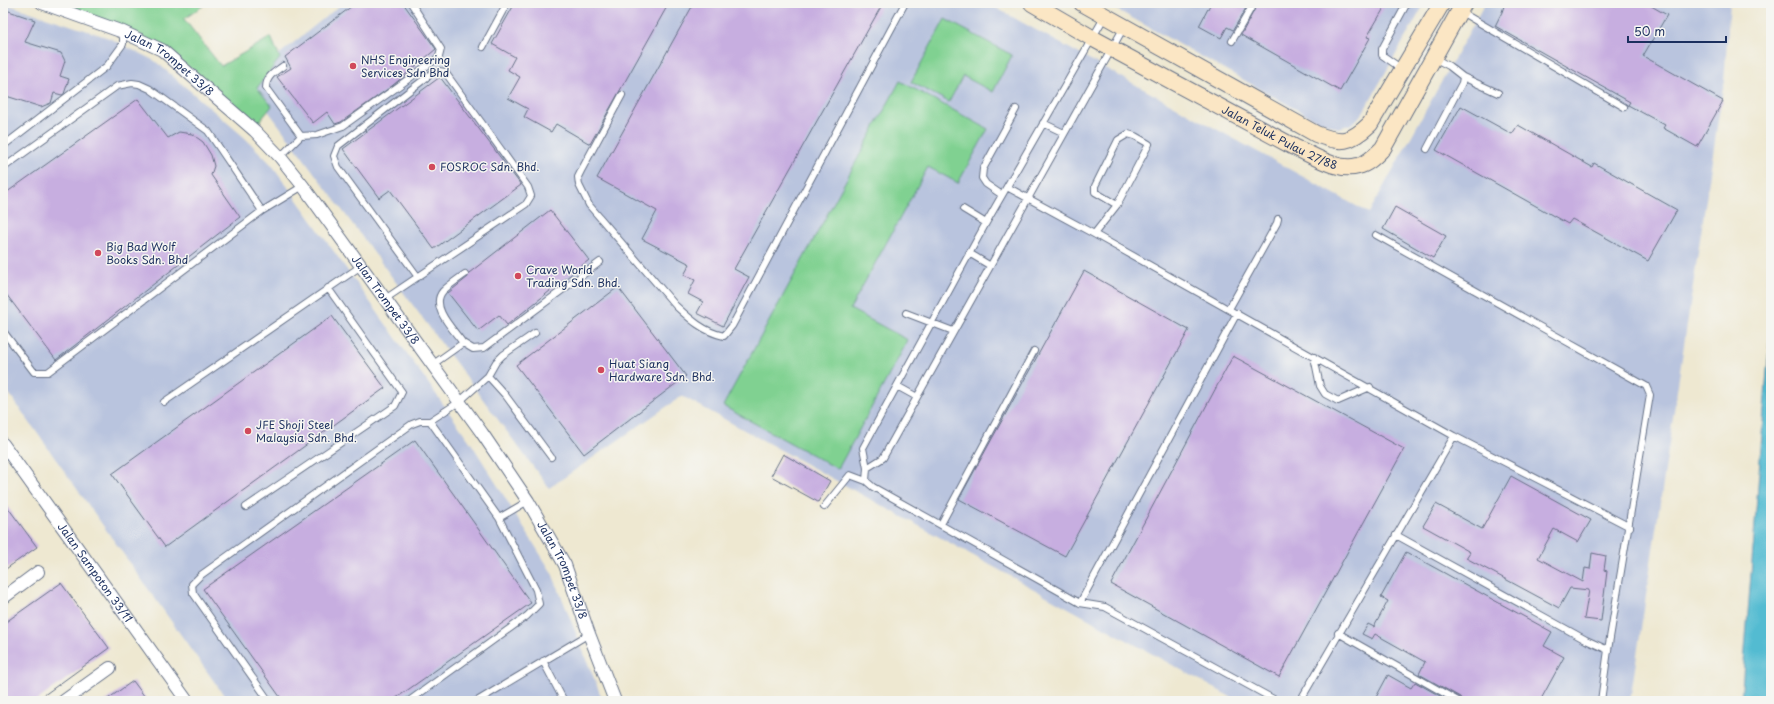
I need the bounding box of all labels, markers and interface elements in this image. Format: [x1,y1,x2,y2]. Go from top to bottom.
scale bar [1628,18,1726,44]
text: 50 m [1634,22,1665,40]
street label: Jalan Trompet 33/8 [122,25,218,100]
place label: NHS Engineering Services Sdn Bhd [361,51,450,81]
marker: NHS Engineering Services Sdn Bhd [348,61,358,71]
street label: Jalan Teluk Pulau 27/88 [1219,101,1340,173]
place label: FOSROC Sdn. Bhd. [440,158,539,175]
marker: FOSROC Sdn. Bhd. [427,162,437,172]
place label: Big Bad Wolf Books Sdn. Bhd [106,238,188,268]
marker: Big Bad Wolf Books Sdn. Bhd [93,248,103,258]
street label: Jalan Trompet 33/8 [348,251,424,348]
place label: Crave World Trading Sdn. Bhd. [526,261,620,291]
marker: Crave World Trading Sdn. Bhd. [513,271,523,281]
place label: Huat Siang Hardware Sdn. Bhd. [609,355,715,385]
marker: Huat Siang Hardware Sdn. Bhd. [596,365,606,375]
place label: JFE Shoji Steel Malaysia Sdn. Bhd. [256,416,357,446]
marker: JFE Shoji Steel Malaysia Sdn. Bhd. [243,426,253,436]
street label: Jalan Trompet 33/8 [533,517,592,621]
street label: Jalan Sampoton 33/11 [54,519,137,626]

